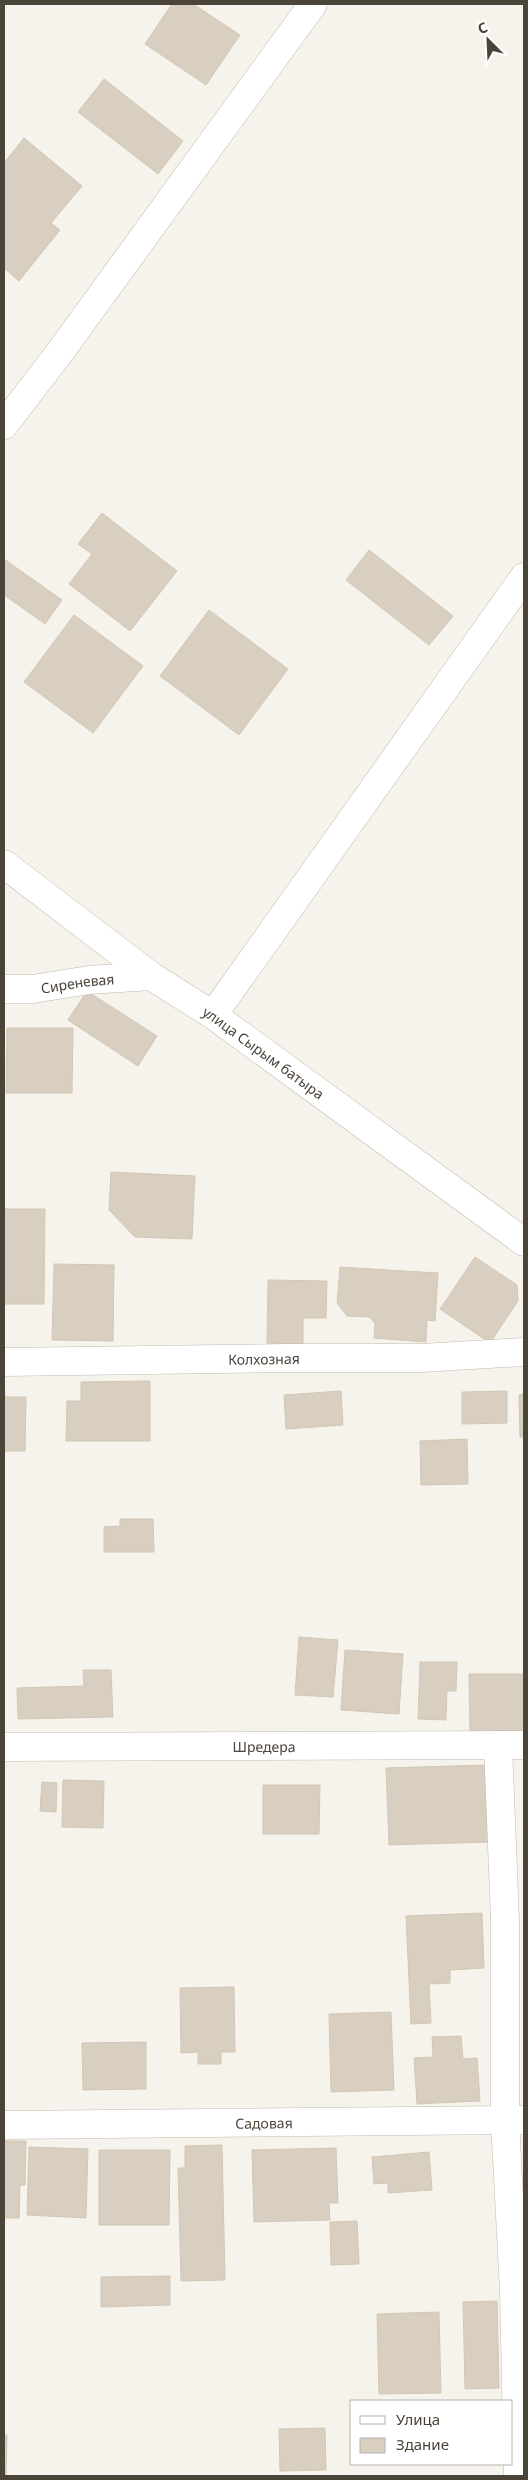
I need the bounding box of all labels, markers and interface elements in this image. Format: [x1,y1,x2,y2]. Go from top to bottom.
north arrow [463,15,513,65]
text: С [475,17,490,38]
street label: Сиреневая [39,969,115,997]
street label: улица Сырым батыра [199,1002,328,1103]
street label: Колхозная [228,1348,300,1368]
street label: Шредера [232,1736,296,1756]
street label: Садовая [235,2113,293,2132]
legend [350,2400,513,2465]
text: Улица [396,2409,440,2429]
text: Здание [396,2434,449,2454]

